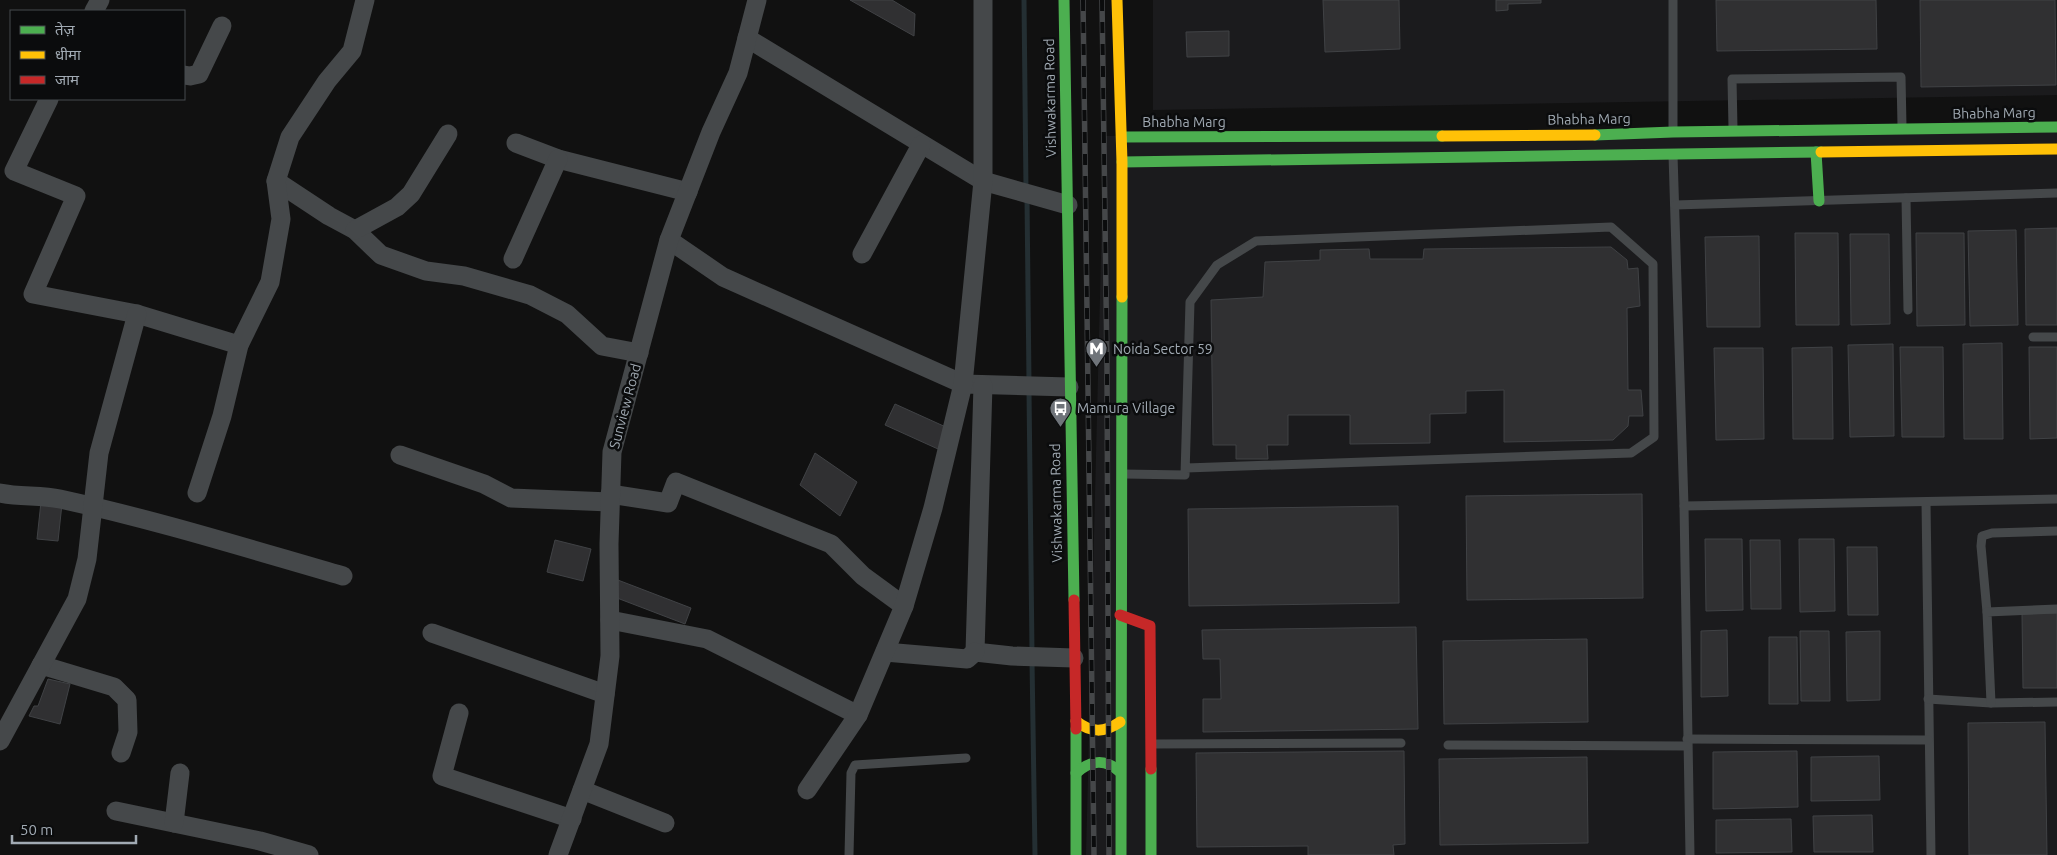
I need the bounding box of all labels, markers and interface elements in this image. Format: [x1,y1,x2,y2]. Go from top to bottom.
legend [10,10,185,100]
text: तेज़ [55,21,76,38]
street label: Vishwakarma Road [1041,38,1059,158]
text: धीमा [55,46,82,63]
text: जाम [55,71,80,88]
street label: Bhabha Marg [1952,104,2036,122]
street label: Bhabha Marg [1547,110,1631,128]
street label: Bhabha Marg [1142,114,1226,130]
metro station icon: Noida Sector 59 [1085,337,1109,368]
place label: Noida Sector 59 [1113,341,1213,357]
street label: Sunview Road [606,362,644,450]
bus stop icon: Mamura Village [1049,396,1073,427]
place label: Mamura Village [1077,400,1175,416]
street label: Vishwakarma Road [1047,443,1065,563]
scale bar [12,812,136,844]
text: 50 m [20,821,53,838]

